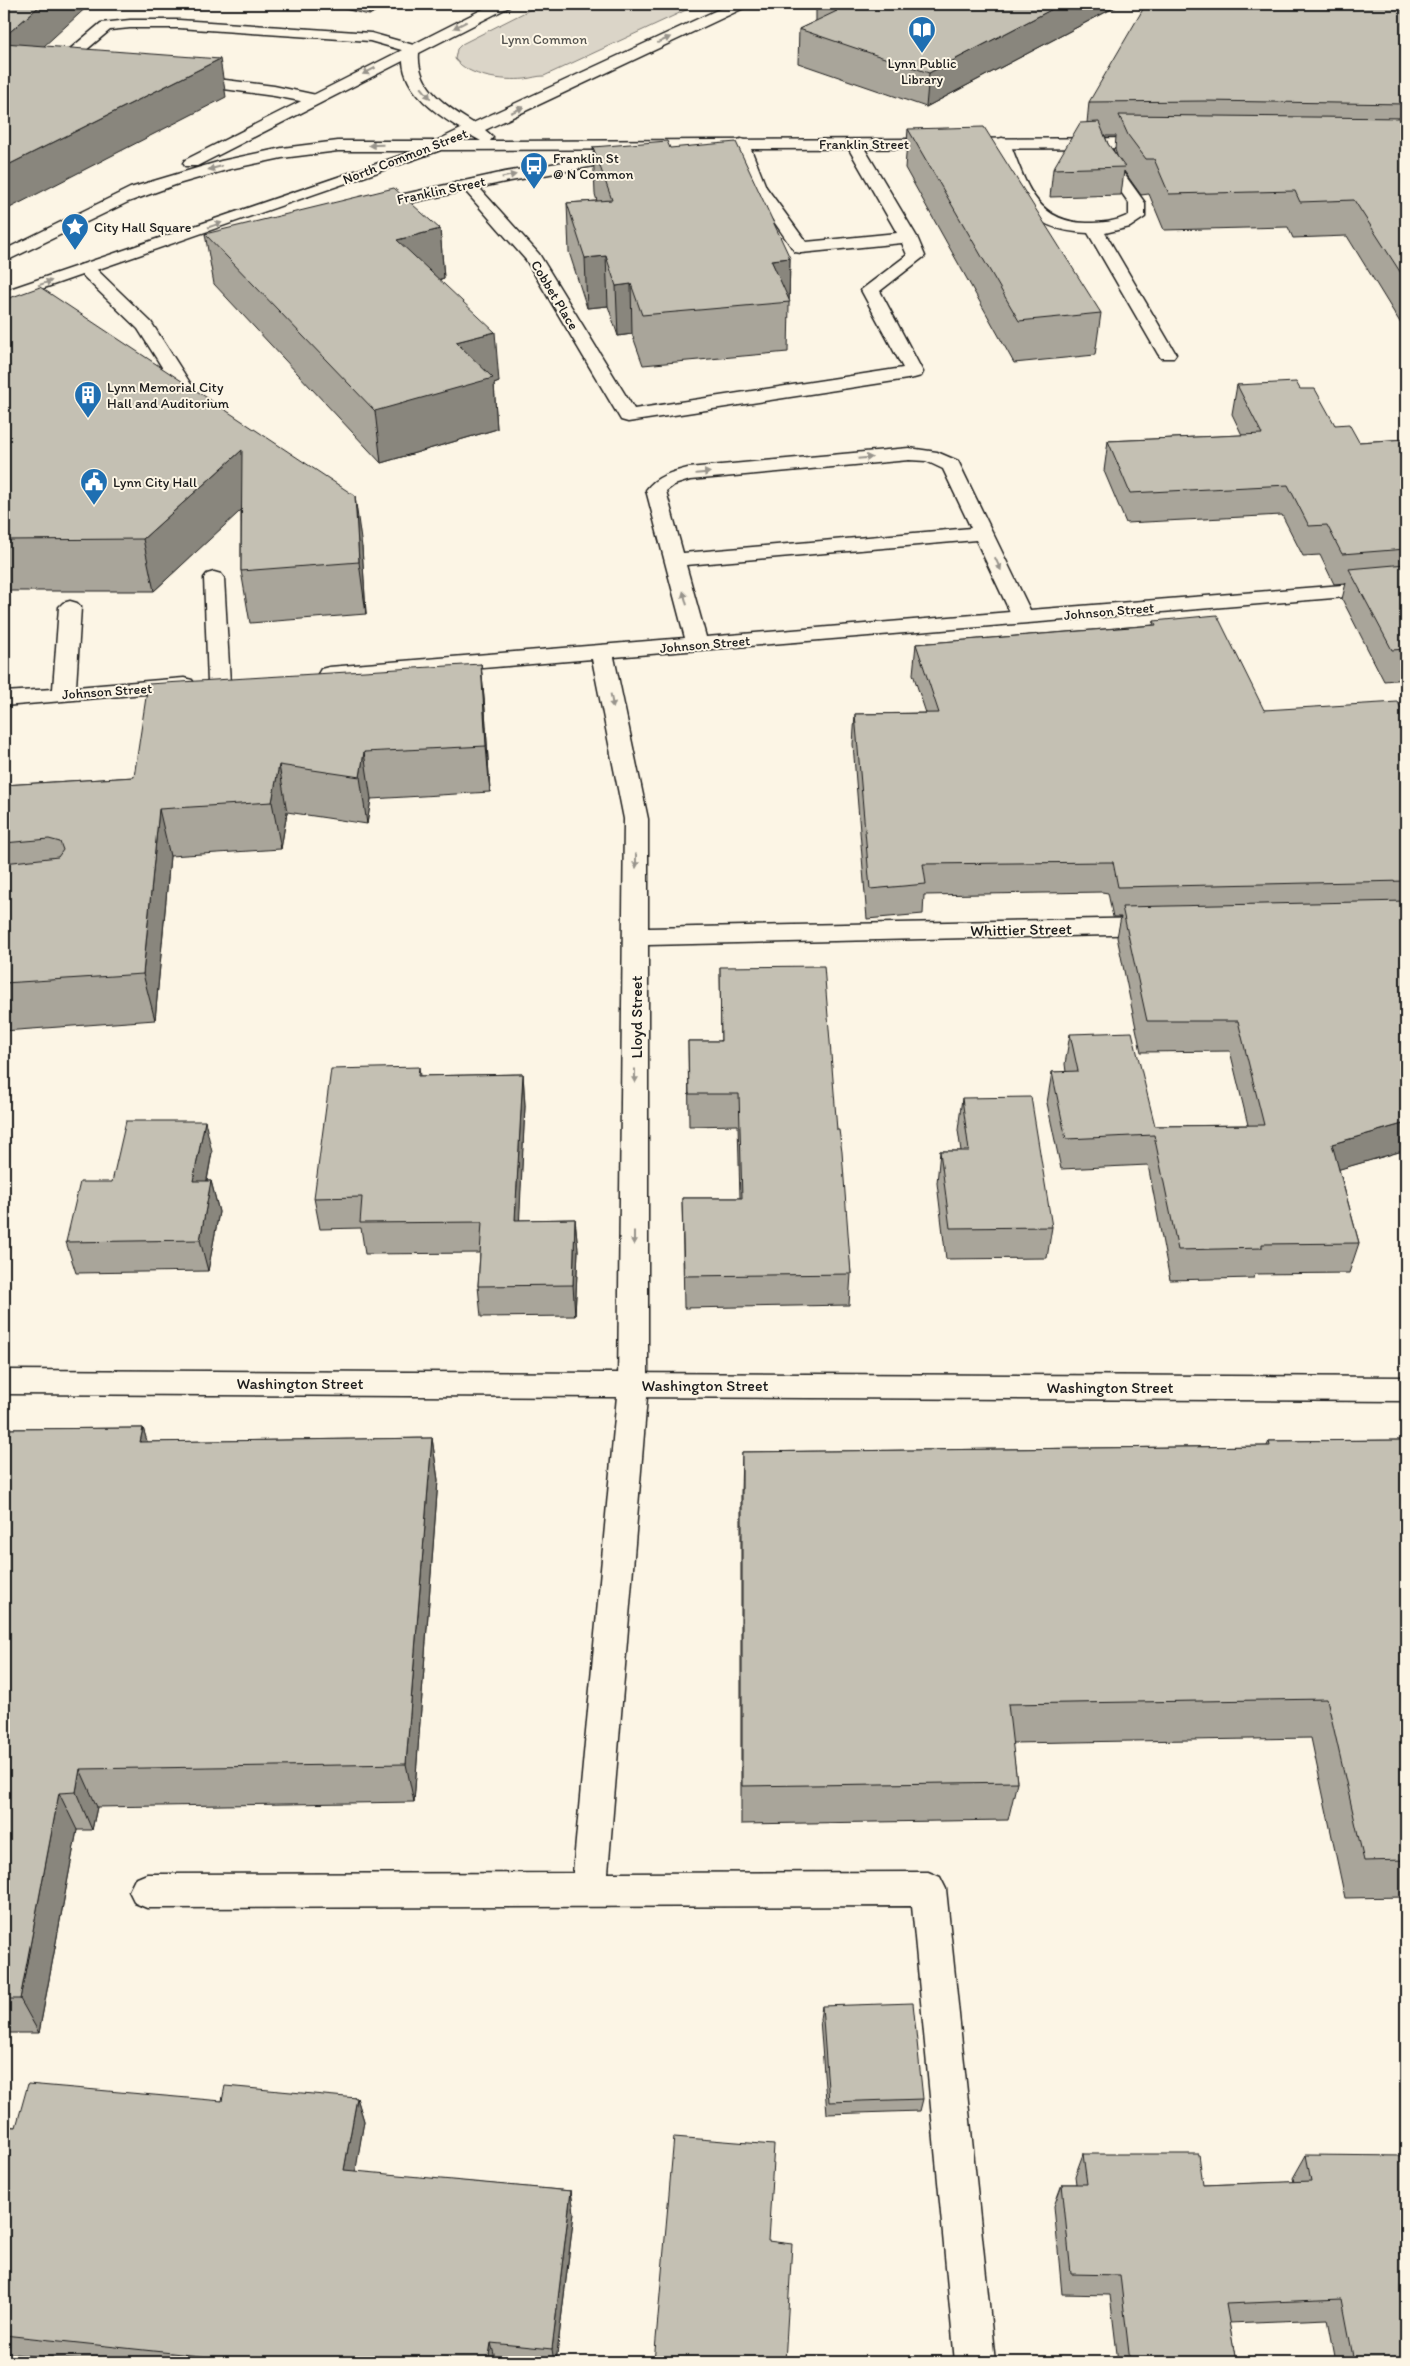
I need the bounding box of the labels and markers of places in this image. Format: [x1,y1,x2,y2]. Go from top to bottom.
library icon: Lynn Public Library [907,15,937,54]
place label: Lynn Public Library [887,55,957,88]
place label: Franklin St @ N Common [553,150,634,183]
bus stop icon: Franklin St @ N Common [519,151,549,190]
place icon: City Hall Square [60,212,90,251]
place label: City Hall Square [94,219,192,236]
place label: Lynn Memorial City Hall and Auditorium [107,379,230,412]
building icon: Lynn Memorial City Hall and Auditorium [73,380,103,419]
public building icon: Lynn City Hall [79,467,109,506]
place label: Lynn City Hall [113,474,197,491]

